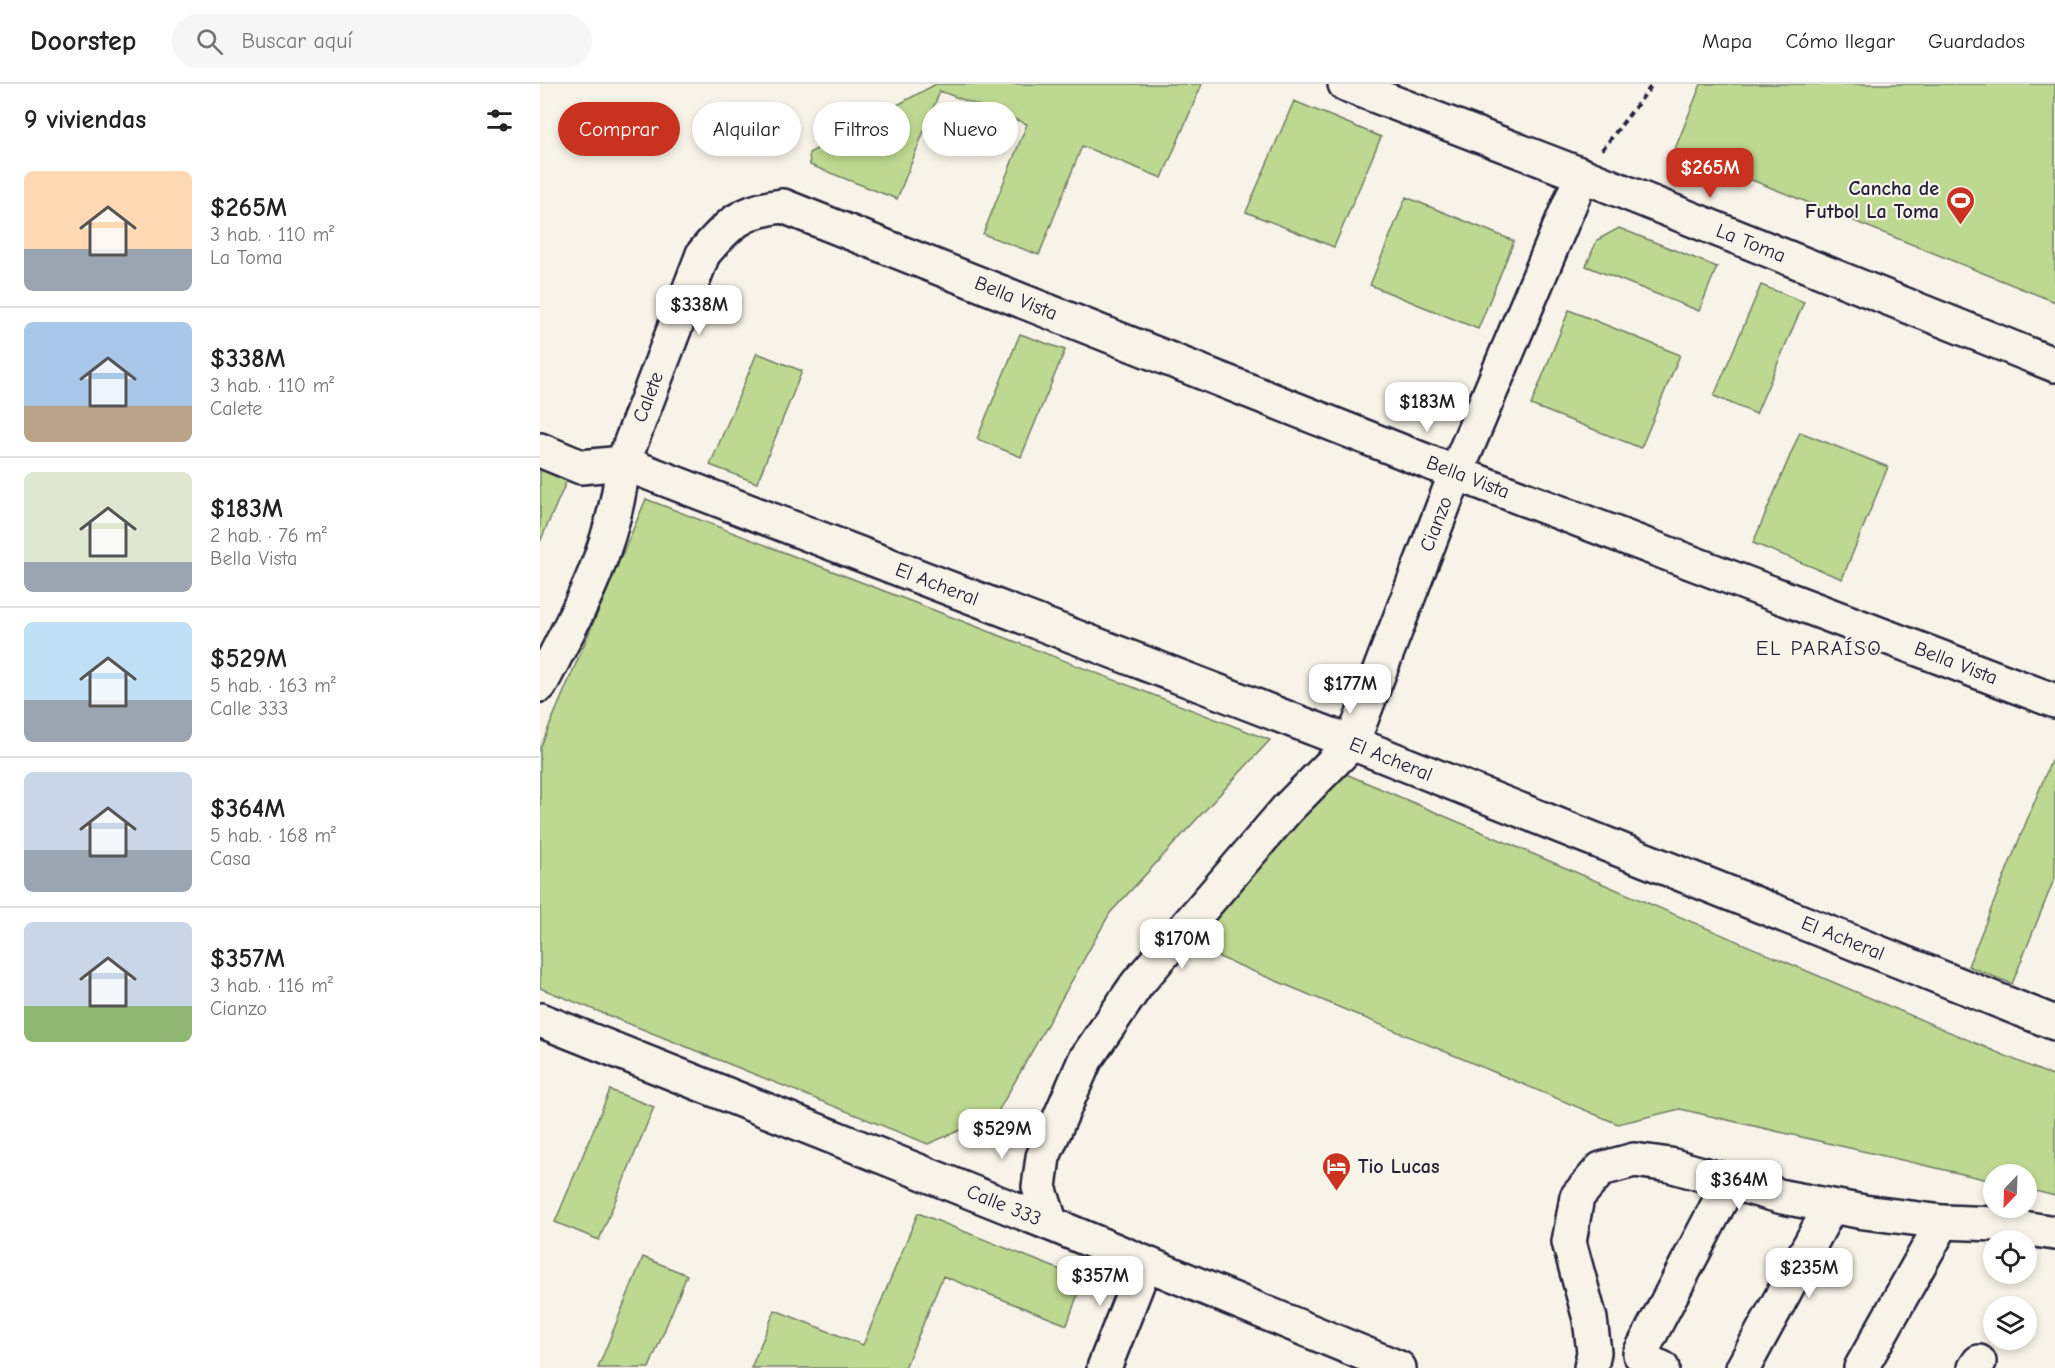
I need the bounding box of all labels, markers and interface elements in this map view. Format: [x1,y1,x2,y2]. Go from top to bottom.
search box [172,14,592,68]
text: Doorstep [30,25,136,57]
icon: search [193,25,226,58]
text: Buscar aquí [241,28,352,54]
text: Mapa [1702,29,1752,53]
text: Cómo llegar [1785,29,1895,53]
text: Guardados [1928,29,2025,53]
chip: Comprar [558,102,680,156]
chip: Alquilar [692,102,801,156]
chip: Filtros [813,102,910,156]
chip: Nuevo [922,102,1018,156]
icon: filters [483,104,516,137]
text: 9 viviendas [24,105,146,135]
pin: $265M [1668,148,1752,199]
text: $265M [1680,156,1740,179]
place label: Cancha de Futbol La Toma [1805,177,1939,223]
sports icon: Cancha de Futbol La Toma [1944,184,1976,226]
text: $265M [210,193,287,223]
icon: home [72,195,144,267]
street label: La Toma [1713,219,1789,267]
text: 3 hab. · 110 m² [210,223,334,246]
text: La Toma [210,246,283,269]
street label: Bella Vista [971,271,1061,325]
pin: $338M [657,285,741,336]
text: $338M [670,293,728,316]
text: $338M [210,344,286,374]
icon: home [72,346,144,418]
street label: Calete [628,369,668,425]
text: 3 hab. · 110 m² [210,374,334,397]
pin: $183M [1385,382,1469,433]
text: $183M [1399,390,1455,413]
text: Calete [210,397,262,420]
street label: Bella Vista [1423,451,1513,503]
street label: Cianzo [1415,493,1457,555]
text: $183M [210,494,283,524]
icon: home [72,496,144,568]
text: 2 hab. · 76 m² [210,524,327,547]
text: Bella Vista [210,547,297,570]
street label: El Acheral [892,558,982,610]
district label: EL PARAÍSO [1756,636,1882,660]
street label: Bella Vista [1911,637,2001,689]
text: $529M [210,644,287,674]
icon: home [72,646,144,718]
pin: $177M [1308,664,1392,715]
text: $177M [1323,672,1377,695]
text: 5 hab. · 163 m² [210,674,336,697]
text: Calle 333 [210,697,288,720]
street label: El Acheral [1346,732,1436,786]
text: $364M [210,794,285,824]
icon: home [72,796,144,868]
text: 5 hab. · 168 m² [210,824,336,847]
text: Casa [210,847,251,870]
street label: El Acheral [1798,911,1888,965]
pin: $170M [1140,919,1224,970]
text: $170M [1154,927,1210,950]
text: $357M [210,944,285,974]
icon: home [72,946,144,1018]
text: 3 hab. · 116 m² [210,974,333,997]
text: Cianzo [210,997,267,1020]
pin: $529M [960,1109,1044,1160]
text: $529M [972,1117,1032,1140]
hotel icon: Tio Lucas [1321,1150,1353,1192]
place label: Tio Lucas [1358,1155,1439,1178]
pin: $364M [1697,1160,1781,1211]
north arrow [1983,1164,2037,1218]
map controls [1983,1164,2037,1350]
text: $364M [1710,1168,1768,1191]
street label: Calle 333 [963,1180,1045,1230]
button: locate [1983,1230,2037,1284]
pin: $235M [1767,1248,1851,1299]
pin: $357M [1058,1256,1142,1307]
text: $235M [1780,1256,1838,1279]
text: $357M [1071,1264,1129,1287]
button: layers [1983,1296,2037,1350]

